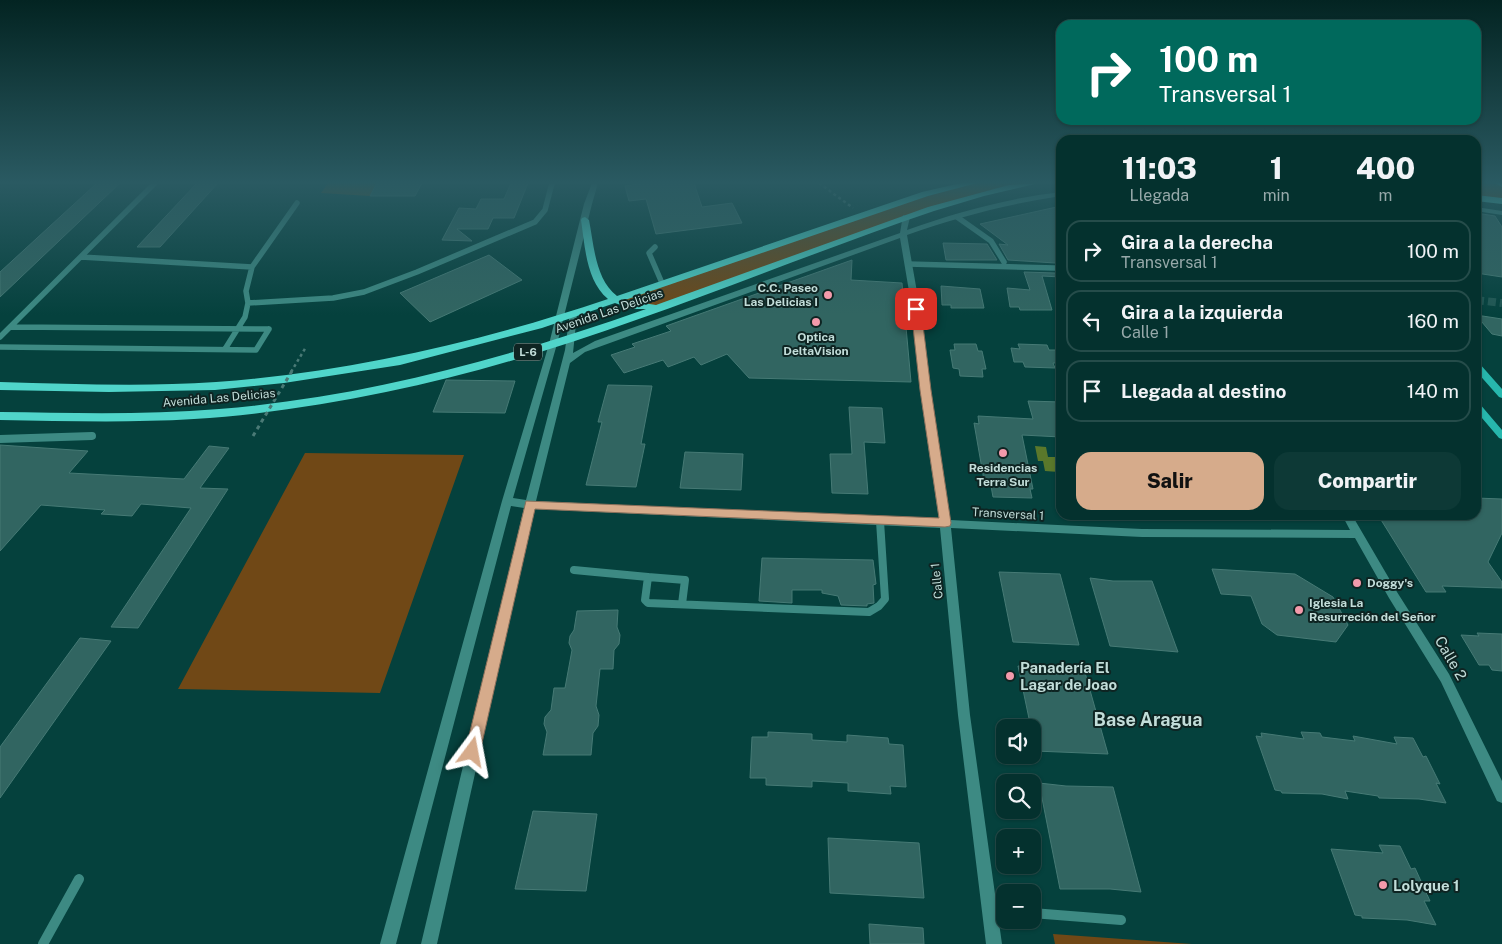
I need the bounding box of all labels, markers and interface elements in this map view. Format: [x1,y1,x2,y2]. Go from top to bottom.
text: 100 m [1159,39,1258,80]
icon: right [1076,40,1141,105]
text: Transversal 1 [1159,81,1292,107]
text: 11:03 [1122,150,1197,186]
text: 1 [1270,150,1283,186]
text: 400 [1356,150,1415,186]
text: Llegada [1130,186,1189,205]
text: min [1263,186,1290,205]
text: m [1379,186,1392,205]
text: Gira a la derecha [1121,231,1273,253]
icon: right [1078,237,1106,265]
text: 100 m [1407,240,1459,262]
text: Transversal 1 [1121,253,1217,272]
place label: C.C. Paseo Las Delicias I [744,281,818,309]
street label: Avenida Las Delicias [553,286,665,336]
pin [895,288,937,330]
marker: C.C. Paseo Las Delicias I [822,289,834,301]
icon: arrive [902,295,930,323]
text: Gira a la izquierda [1121,301,1283,323]
icon: left [1078,307,1106,335]
text: 160 m [1407,310,1459,332]
marker: Optica DeltaVision [810,316,822,328]
text: Calle 1 [1121,323,1169,342]
place label: Optica DeltaVision [783,330,849,358]
road number: L-6 [514,344,542,361]
icon: arrive [1078,377,1106,405]
text: Llegada al destino [1121,380,1286,402]
text: 140 m [1407,380,1459,402]
street label: Avenida Las Delicias [162,386,276,410]
marker: Residencias Terra Sur [997,447,1009,459]
button: Salir [1076,452,1264,510]
button: Compartir [1274,452,1461,510]
place label: Residencias Terra Sur [969,461,1037,489]
street label: Transversal 1 [972,505,1044,523]
street label: Calle 1 [928,562,946,600]
place label: Doggy's [1367,576,1413,590]
marker: Doggy's [1351,577,1363,589]
place label: Iglesia La Resurreción del Señor [1309,596,1436,624]
marker: Iglesia La Resurreción del Señor [1293,604,1305,616]
street label: Calle 2 [1432,633,1470,683]
place label: Panadería El Lagar de Joao [1020,659,1117,693]
marker: Panadería El Lagar de Joao [1004,670,1016,682]
district label: Base Aragua [1094,709,1202,730]
map controls [996,719,1041,929]
button: sound [996,719,1041,764]
position arrow [445,725,497,777]
button: search [996,774,1041,819]
button: + [996,829,1041,874]
place label: Lolyque 1 [1393,877,1459,894]
marker: Lolyque 1 [1377,879,1389,891]
button: − [996,884,1041,929]

